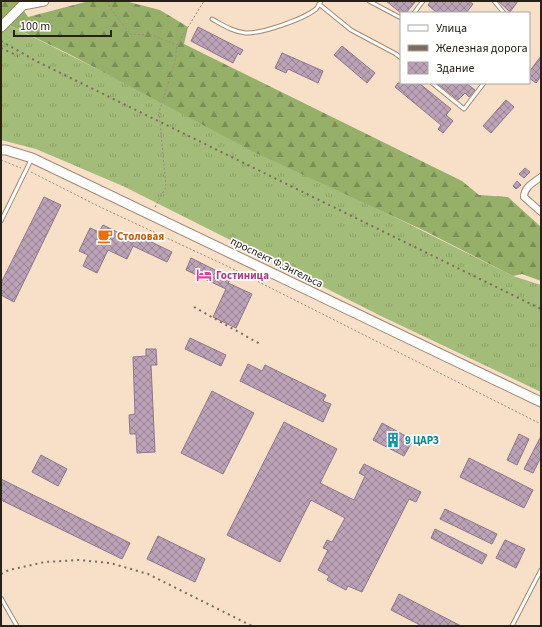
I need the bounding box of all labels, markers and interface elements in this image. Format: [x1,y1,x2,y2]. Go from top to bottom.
scale bar [14,12,111,38]
legend [400,12,530,84]
text: 100 m [20,18,50,35]
text: Улица [436,20,467,37]
text: Железная дорога [436,40,528,57]
text: Здание [436,60,475,77]
cafe icon: Столовая [96,227,114,245]
place label: Столовая [117,229,164,244]
street label: проспект Ф.Энгельса [228,234,326,291]
hotel icon: Гостиница [195,266,213,284]
place label: Гостиница [216,268,269,283]
building icon: 9 ЦАРЗ [384,431,402,449]
place label: 9 ЦАРЗ [405,433,439,448]

